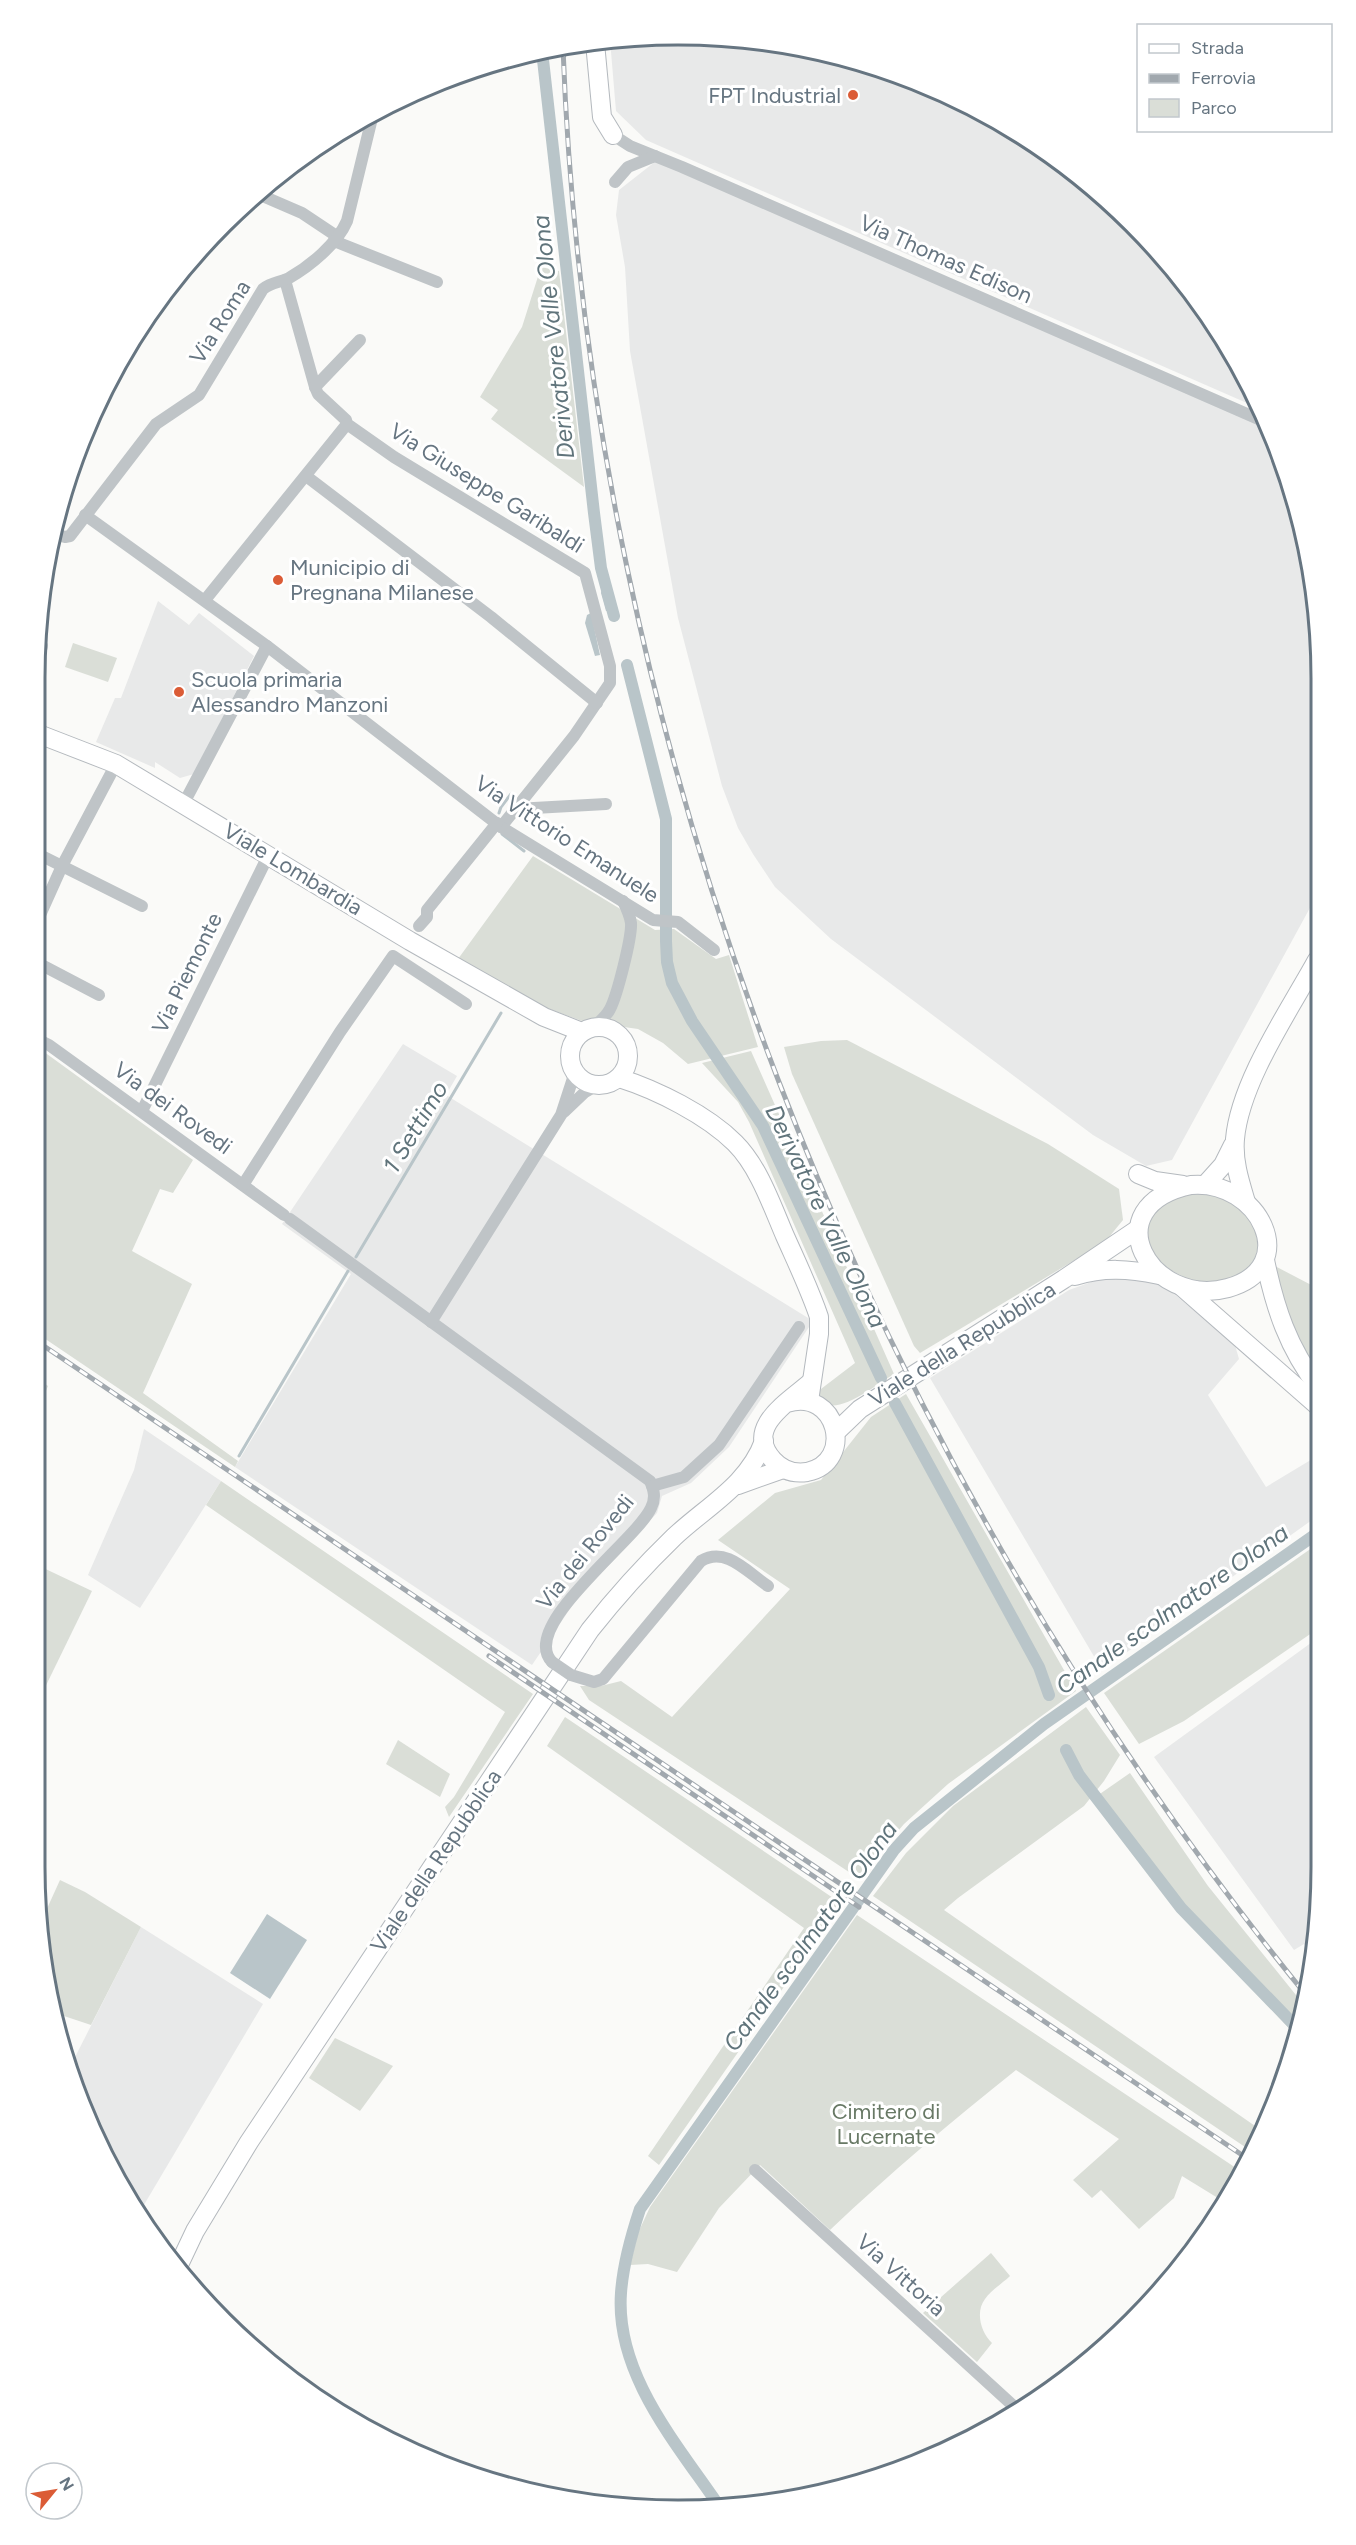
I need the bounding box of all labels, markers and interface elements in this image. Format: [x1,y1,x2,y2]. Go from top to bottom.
legend [1137,24,1332,132]
text: Strada [1191,37,1244,59]
text: Ferrovia [1191,67,1256,89]
place label: FPT Industrial [708,82,841,109]
marker: FPT Industrial [846,88,860,102]
text: Parco [1191,97,1237,119]
street label: Via Thomas Edison [855,209,1037,309]
water label: Derivatore Valle Olona [526,214,580,460]
street label: Via Roma [184,275,256,369]
street label: Via Giuseppe Garibaldi [385,417,589,559]
place label: Municipio di Pregnana Milanese [290,554,474,606]
marker: Municipio di Pregnana Milanese [271,573,285,587]
place label: Scuola primaria Alessandro Manzoni [191,666,388,718]
marker: Scuola primaria Alessandro Manzoni [172,685,186,699]
street label: Via Vittorio Emanuele [470,769,664,909]
street label: Viale Lombardia [219,817,367,921]
street label: Via Piemonte [146,908,228,1038]
street label: Via dei Rovedi [108,1056,238,1160]
water label: 1 Settimo [376,1076,454,1178]
water label: Derivatore Valle Olona [759,1100,893,1332]
street label: Viale della Repubblica [864,1276,1060,1412]
street label: Via dei Rovedi [530,1489,640,1615]
water label: Canale scolmatore Olona [1050,1518,1294,1700]
street label: Viale della Repubblica [365,1764,507,1958]
water label: Canale scolmatore Olona [717,1815,903,2057]
park label: Cimitero di Lucernate [832,2098,940,2150]
street label: Via Vittoria [851,2228,951,2322]
north arrow [24,2461,84,2521]
text: N [55,2474,78,2494]

